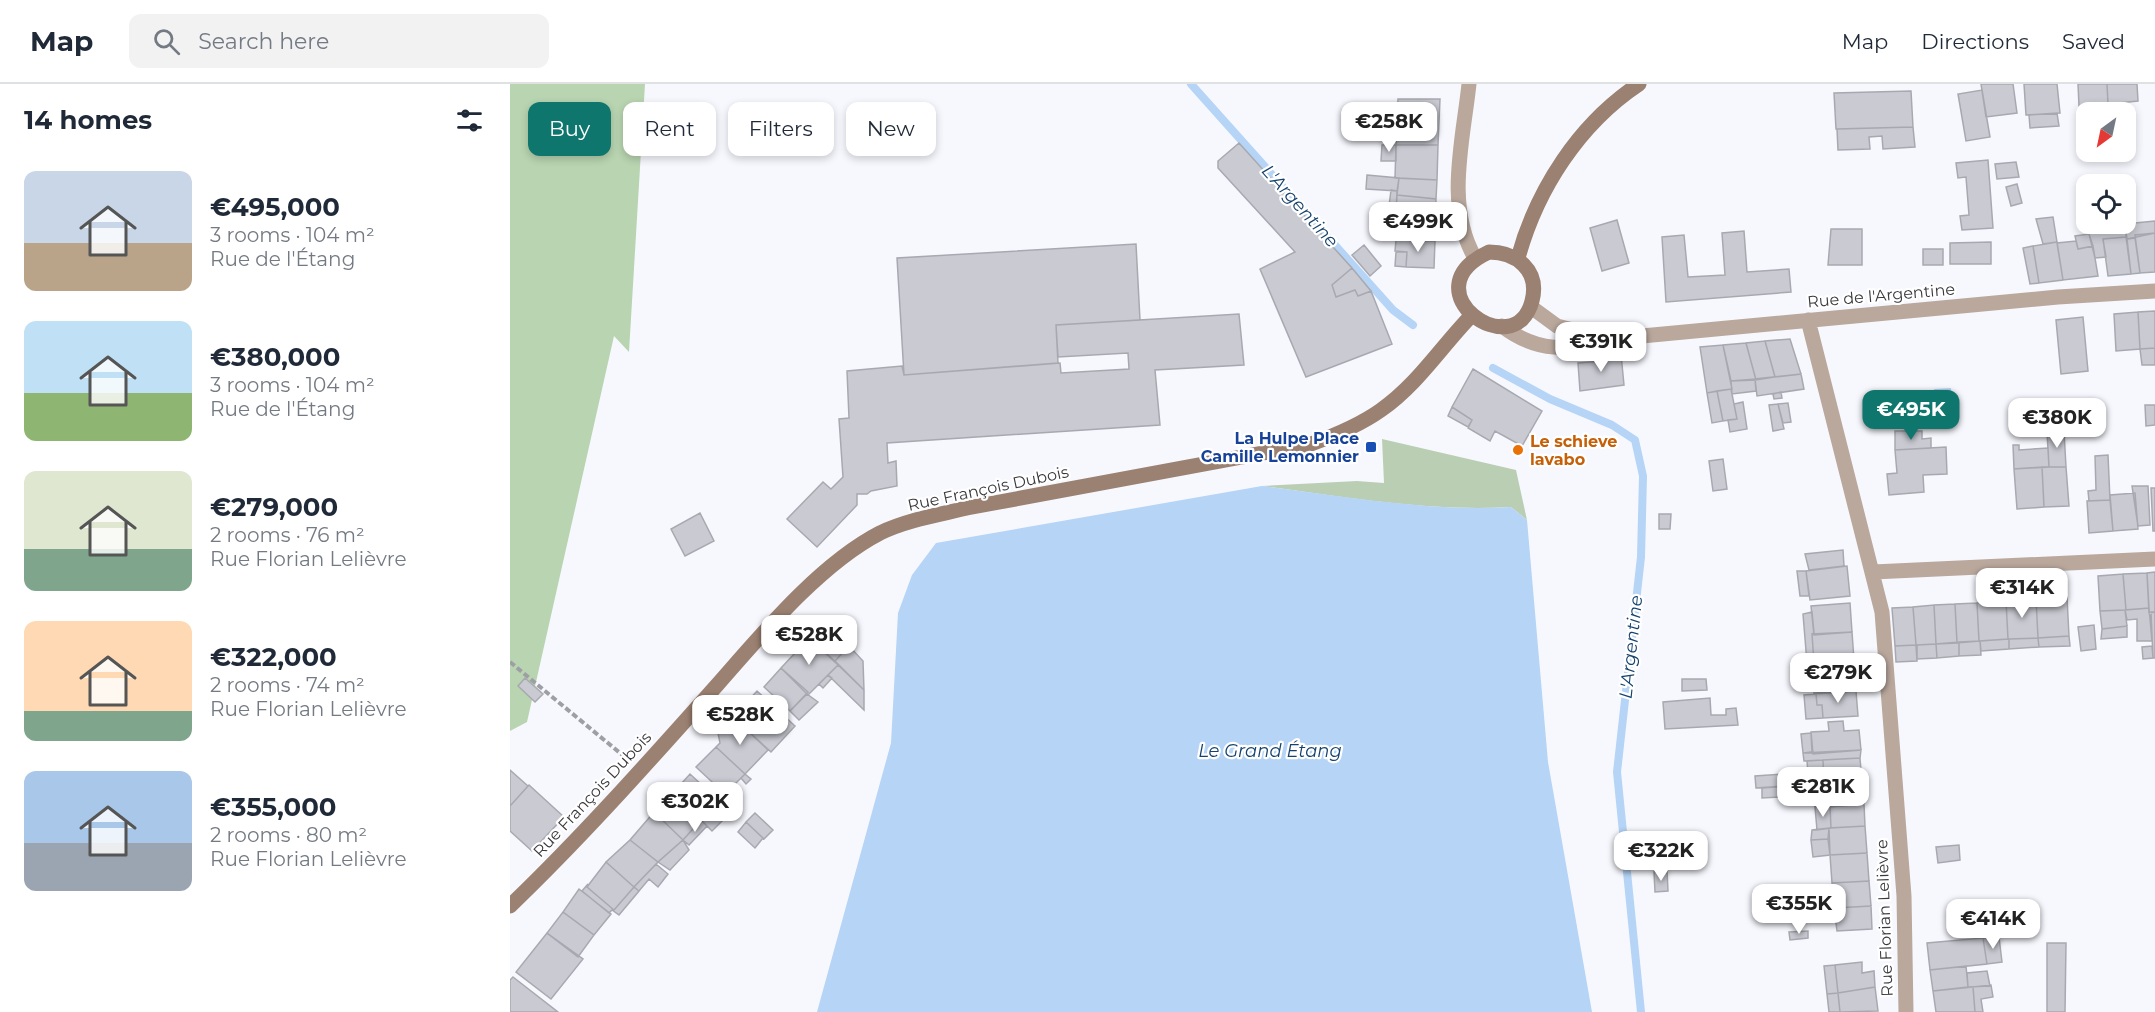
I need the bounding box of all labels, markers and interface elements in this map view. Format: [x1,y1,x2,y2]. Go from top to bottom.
search box [129,14,549,68]
text: Map [30,24,93,58]
icon: search [150,25,183,58]
text: Search here [198,28,329,55]
text: Map [1842,29,1888,54]
text: Directions [1921,29,2029,54]
text: Saved [2062,29,2125,54]
chip: Buy [528,102,611,156]
chip: Rent [623,102,716,156]
chip: Filters [728,102,834,156]
chip: New [846,102,936,156]
pin: €258K [1347,102,1431,153]
north arrow [2076,102,2136,162]
map controls [2076,102,2136,234]
text: 14 homes [24,104,152,136]
icon: filters [453,104,486,137]
text: €258K [1355,109,1423,133]
water label: L'Argentine [1257,160,1343,252]
button: locate [2076,174,2136,234]
text: €495,000 [210,191,340,223]
icon: home [72,195,144,267]
pin: €499K [1376,202,1460,253]
text: €499K [1383,209,1453,233]
text: 3 rooms · 104 m² [210,223,375,247]
text: Rue de l'Étang [210,247,355,271]
street label: Rue de l'Argentine [1806,280,1956,311]
pin: €391K [1559,322,1643,373]
text: €391K [1569,329,1633,353]
text: €380,000 [210,341,340,373]
icon: home [72,345,144,417]
text: 3 rooms · 104 m² [210,373,375,397]
pin: €495K [1869,390,1953,441]
text: Rue de l'Étang [210,397,355,421]
text: €495K [1876,397,1946,421]
pin: €380K [2015,398,2099,449]
text: €380K [2022,405,2092,429]
place label: La Hulpe Place Camille Lemonnier [1201,429,1359,466]
place label: Le schieve lavabo [1530,432,1617,469]
marker: La Hulpe Place Camille Lemonnier [1364,440,1378,454]
marker: Le schieve lavabo [1511,443,1525,457]
street label: Rue François Dubois [906,462,1071,515]
text: €279,000 [210,491,338,523]
icon: home [72,495,144,567]
text: 2 rooms · 76 m² [210,523,365,547]
text: Rue Florian Lelièvre [210,547,407,571]
pin: €314K [1980,568,2064,619]
text: €314K [1990,575,2054,599]
water label: L'Argentine [1615,594,1647,700]
pin: €528K [767,615,851,666]
text: €528K [775,622,843,646]
text: €322,000 [210,641,337,673]
icon: home [72,645,144,717]
pin: €279K [1796,653,1880,704]
text: €279K [1804,660,1872,684]
text: 2 rooms · 74 m² [210,673,365,697]
pin: €528K [698,695,782,746]
text: Rue Florian Lelièvre [210,697,407,721]
text: €528K [706,702,774,726]
street label: Rue François Dubois [529,728,655,861]
water label: Le Grand Étang [1198,740,1342,762]
pin: €281K [1781,767,1865,818]
text: €281K [1791,774,1855,798]
pin: €302K [653,782,737,833]
text: €302K [661,789,729,813]
text: €355,000 [210,791,336,823]
icon: home [72,795,144,867]
text: 2 rooms · 80 m² [210,823,367,847]
pin: €322K [1619,831,1703,882]
text: €322K [1628,838,1694,862]
street label: Rue Florian Lelièvre [1872,839,1897,997]
text: Rue Florian Lelièvre [210,847,407,871]
pin: €355K [1757,884,1841,935]
text: €355K [1766,891,1832,915]
pin: €414K [1951,899,2035,950]
text: €414K [1960,906,2026,930]

